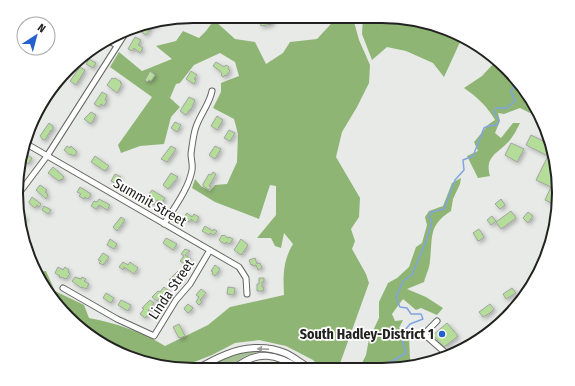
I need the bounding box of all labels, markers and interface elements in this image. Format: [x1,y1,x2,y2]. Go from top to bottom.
north arrow [16,16,56,56]
text: N [35,21,48,36]
street label: Summit Street [110,175,190,230]
street label: Linda Street [145,256,198,323]
place label: South Hadley-District 1 [300,326,434,343]
marker: South Hadley-District 1 [437,329,447,339]
one-way arrow [256,346,269,352]

